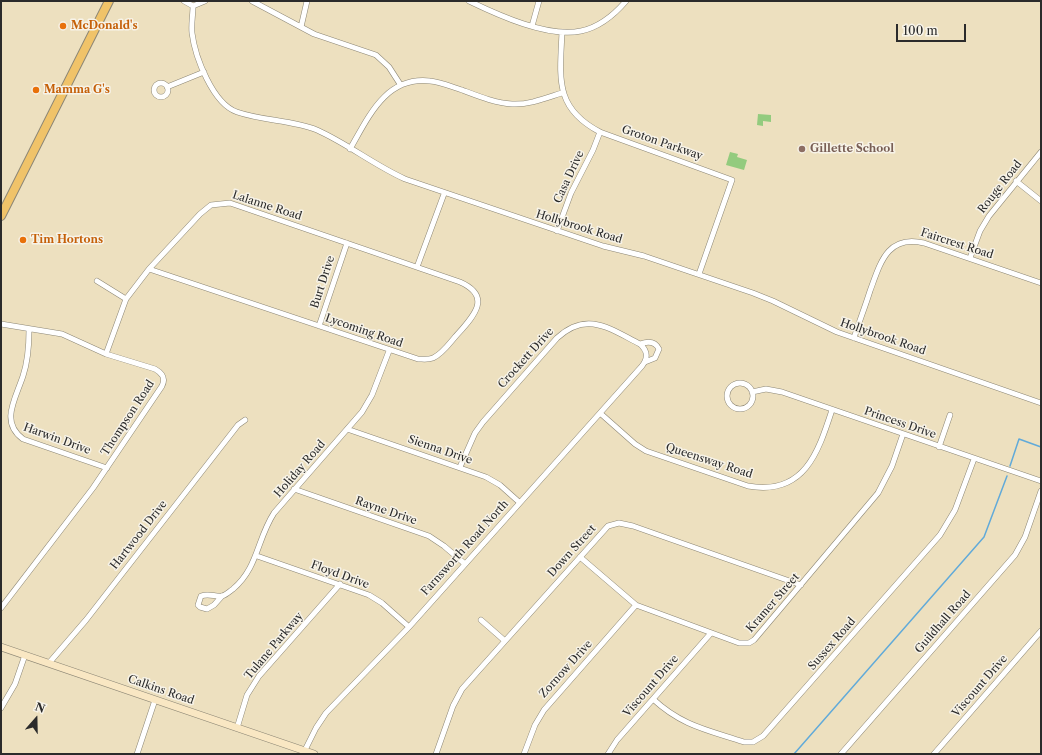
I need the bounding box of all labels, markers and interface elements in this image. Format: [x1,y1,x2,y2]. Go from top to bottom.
scale bar [898,16,968,42]
place label: McDonald's [71,19,137,33]
marker: McDonald's [58,21,68,31]
text: 100 m [903,23,938,38]
place label: Mamma G's [44,83,110,97]
marker: Mamma G's [31,85,41,95]
street label: Groton Parkway [620,123,704,163]
place label: Gillette School [810,142,894,156]
marker: Gillette School [797,144,807,154]
street label: Casa Drive [551,149,587,205]
street label: Rouge Road [975,158,1025,216]
street label: Lalanne Road [231,189,303,223]
street label: Hollybrook Road [534,208,624,246]
street label: Faircrest Road [919,226,995,262]
place label: Tim Hortons [31,233,103,247]
marker: Tim Hortons [18,235,28,245]
street label: Burt Drive [308,254,338,310]
street label: Lycoming Road [323,312,405,350]
street label: Hollybrook Road [838,316,928,358]
street label: Crockett Drive [495,325,557,391]
street label: Thompson Road [99,378,157,458]
street label: Princess Drive [862,405,938,441]
street label: Harwin Drive [22,421,92,457]
street label: Sienna Drive [406,433,474,467]
street label: Holiday Road [272,438,328,500]
street label: Queensway Road [664,441,754,481]
street label: Rayne Drive [353,494,419,528]
street label: Hartwood Drive [108,498,170,572]
street label: Farnsworth Road North [419,498,511,598]
street label: Down Street [545,522,599,580]
street label: Floyd Drive [309,558,371,592]
street label: Kramer Street [744,571,802,635]
street label: Guildhall Road [912,588,974,656]
street label: Tulane Parkway [242,610,306,682]
street label: Sussex Road [806,615,858,673]
street label: Zornow Drive [537,638,595,700]
street label: Viscount Drive [621,652,681,720]
street label: Viscount Drive [950,652,1010,720]
street label: Calkins Road [126,673,196,707]
north arrow [16,699,56,739]
text: N [33,700,47,716]

